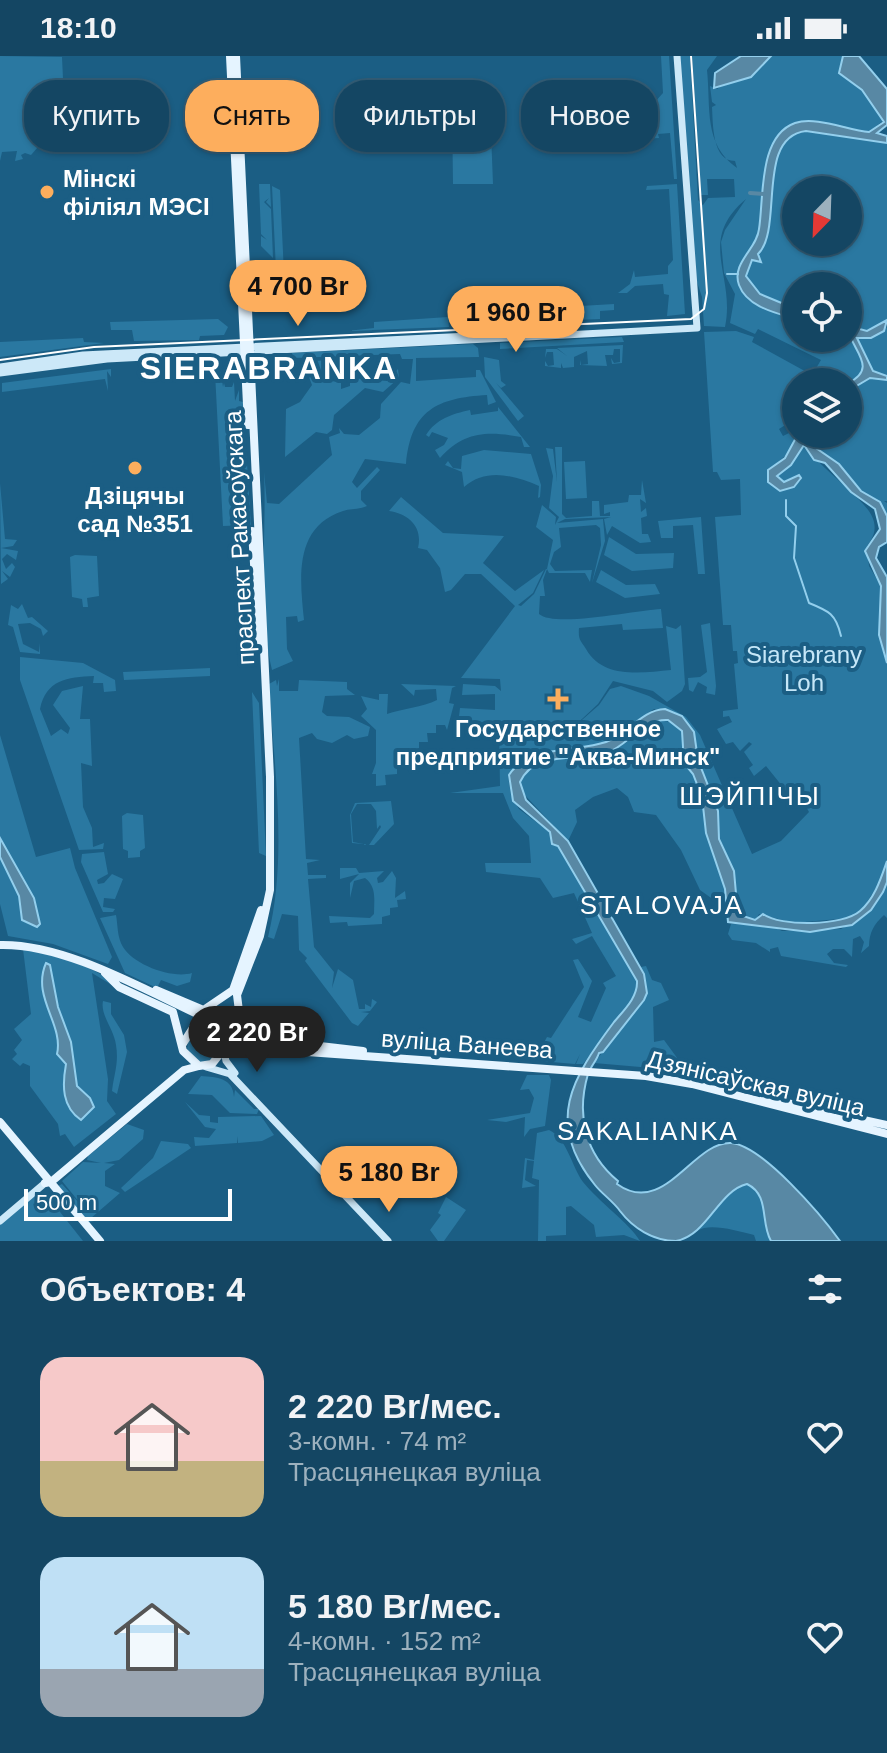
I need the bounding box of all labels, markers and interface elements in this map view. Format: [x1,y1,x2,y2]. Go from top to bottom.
text: 18:10 [40,11,117,44]
chip: Купить [24,80,169,152]
chip: Снять [185,80,319,152]
chip: Фильтры [335,80,505,152]
chip: Новое [521,80,658,152]
place label: Мінскі філіял МЭСІ [63,165,210,220]
north arrow [782,176,862,256]
map controls [782,176,862,448]
marker: Мінскі філіял МЭСІ [38,183,56,201]
pin: 4 700 Br [215,260,381,328]
text: 4 700 Br [247,271,349,301]
button: locate [782,272,862,352]
pin: 1 960 Br [433,286,599,354]
text: 1 960 Br [465,297,567,327]
district label: SIERABRANKA [140,350,398,386]
button: layers [782,368,862,448]
street label: праспект Ракасоўскага [219,409,259,666]
marker: Дзіцячы сад №351 [126,459,144,477]
place label: Дзіцячы сад №351 [77,482,193,537]
park label: Siarebrany Loh [746,641,862,696]
marker: Государственное предприятие "Аква-Минск" [547,688,569,710]
place label: Государственное предприятие "Аква-Минск" [396,715,720,770]
district label: ШЭЙПІЧЫ [679,781,821,811]
district label: STALOVAJA [580,890,744,920]
pin: 2 220 Br [174,1006,340,1074]
text: 2 220 Br [206,1017,308,1047]
street label: вуліца Ванеева [380,1025,554,1064]
street label: Дзянісаўская вуліца [644,1045,868,1121]
district label: SAKALIANKA [557,1116,739,1146]
pin: 5 180 Br [306,1146,472,1214]
text: 5 180 Br [338,1157,440,1187]
scale bar [24,1185,232,1221]
text: 500 m [36,1190,97,1215]
icon: filters [803,1267,847,1311]
text: Объектов: 4 [40,1270,245,1308]
text: 2 220 Br/мес. [288,1387,502,1425]
icon: home [104,1389,200,1485]
icon: heart [803,1415,847,1459]
text: 3-комн. · 74 m² [288,1426,466,1456]
text: Трасцянецкая вуліца [288,1457,541,1487]
text: 5 180 Br/мес. [288,1587,502,1625]
icon: home [104,1589,200,1685]
icon: heart [803,1615,847,1659]
text: 4-комн. · 152 m² [288,1626,481,1656]
text: Трасцянецкая вуліца [288,1657,541,1687]

